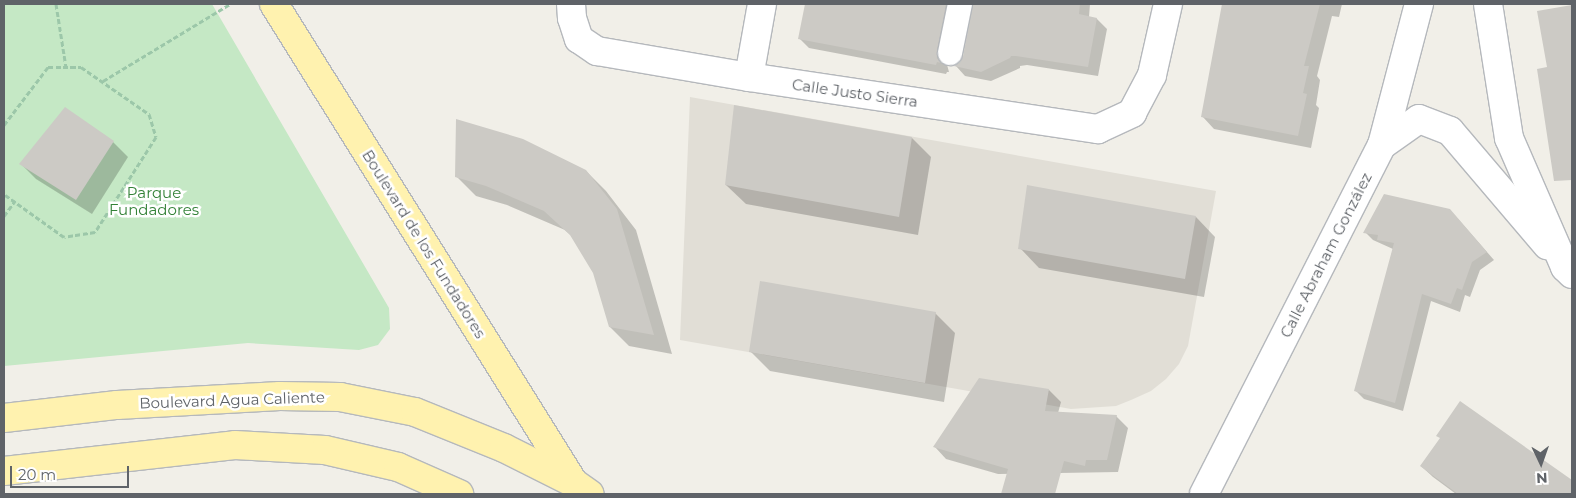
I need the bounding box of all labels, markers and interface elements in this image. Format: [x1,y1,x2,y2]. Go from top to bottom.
street label: Calle Justo Sierra [791,75,919,111]
street label: Boulevard de los Fundadores [358,147,490,341]
street label: Calle Abraham González [1276,169,1376,341]
park label: Parque Fundadores [109,183,199,218]
street label: Boulevard Agua Caliente [139,388,325,412]
north arrow [1516,438,1566,488]
scale bar [12,456,131,488]
text: 20 m [18,465,56,484]
text: N [1536,469,1548,487]

